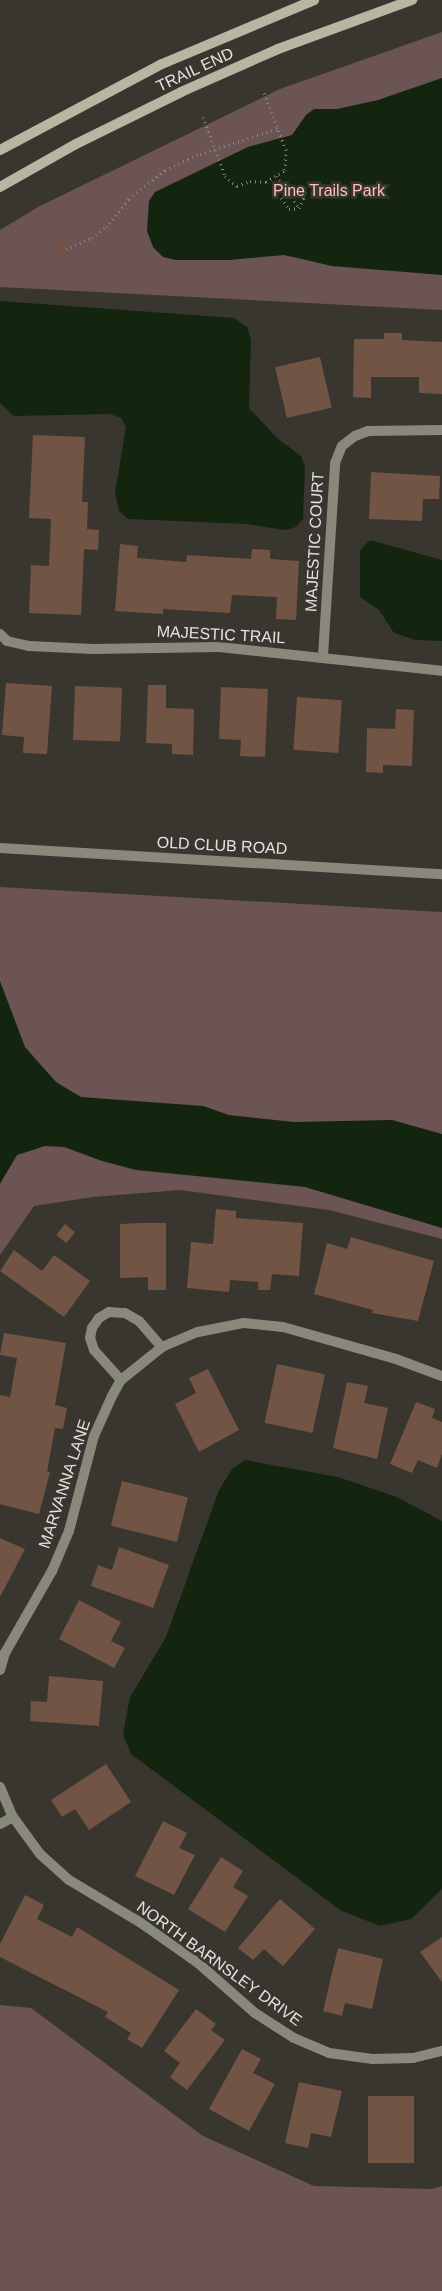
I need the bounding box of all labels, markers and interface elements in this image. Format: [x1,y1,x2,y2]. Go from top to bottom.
street label: TRAIL END [153,44,237,96]
park label: Pine Trails Park [273,181,385,201]
street label: MAJESTIC COURT [302,472,328,612]
street label: MAJESTIC TRAIL [156,622,286,648]
street label: OLD CLUB ROAD [156,833,288,859]
street label: MARVANNA LANE [35,1417,95,1551]
street label: NORTH BARNSLEY DRIVE [133,1898,305,2030]

